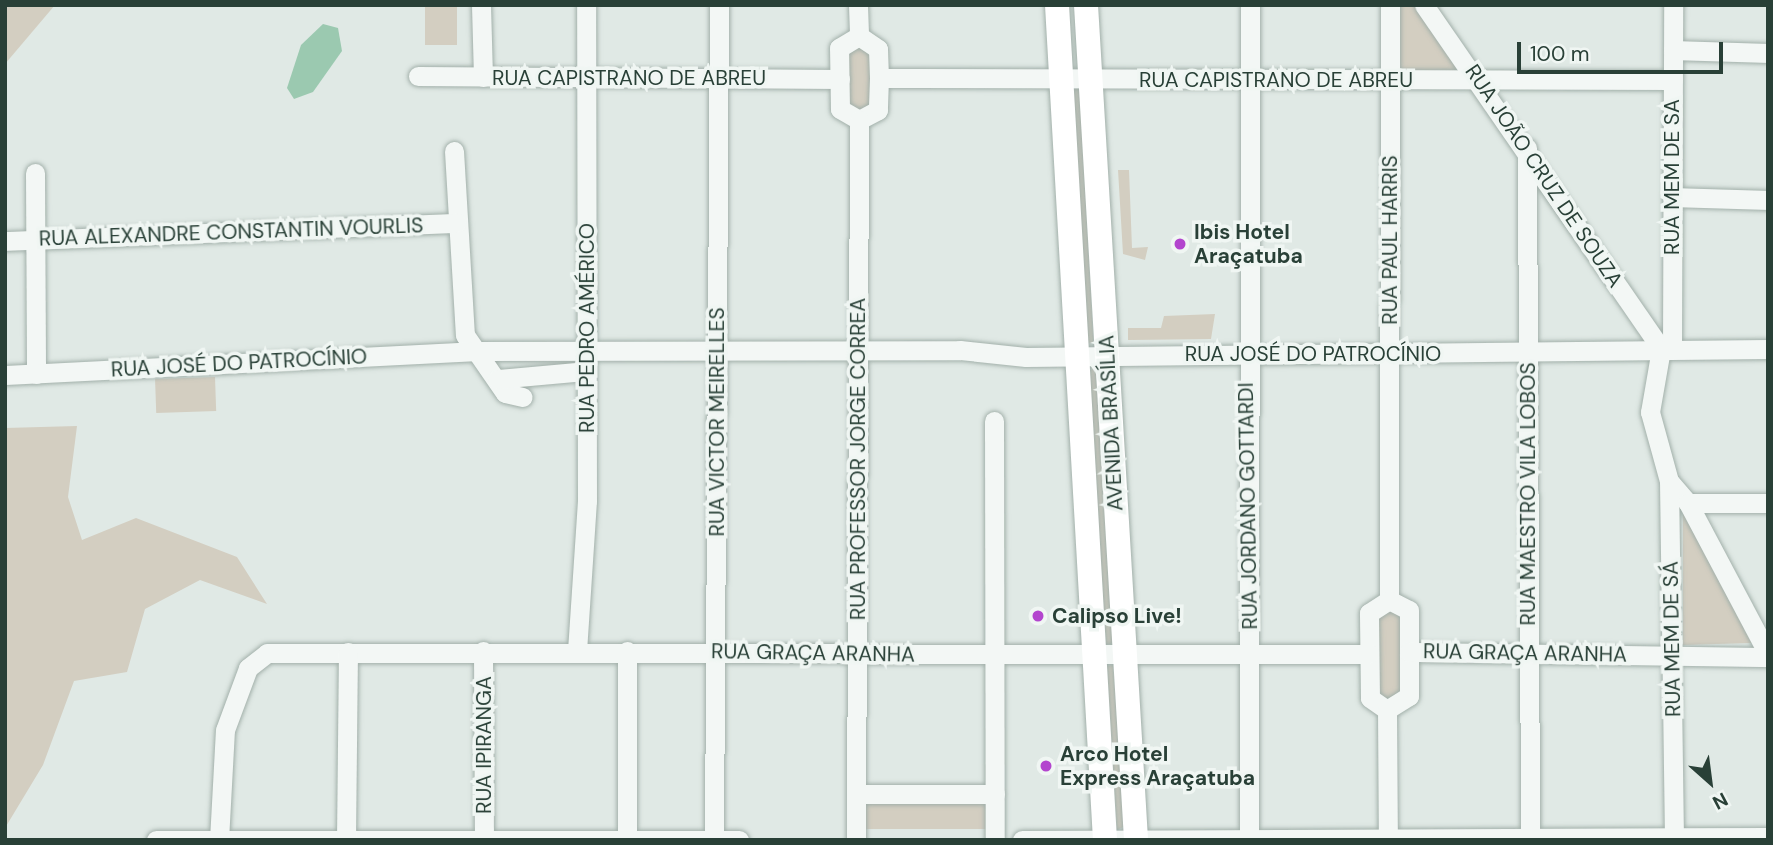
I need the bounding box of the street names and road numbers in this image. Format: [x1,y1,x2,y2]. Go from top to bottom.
street label: RUA JOÃO CRUZ DE SOUZA [1460,60,1628,292]
street label: RUA CAPISTRANO DE ABREU [492,65,766,91]
street label: RUA CAPISTRANO DE ABREU [1139,67,1413,93]
street label: RUA MEM DE SA [1659,99,1685,255]
street label: RUA PAUL HARRIS [1377,155,1403,325]
street label: RUA ALEXANDRE CONSTANTIN VOURLIS [38,213,424,251]
street label: RUA PEDRO AMÉRICO [574,223,600,433]
street label: RUA PROFESSOR JORGE CORREA [845,298,871,620]
street label: RUA VICTOR MEIRELLES [704,307,730,537]
street label: AVENIDA BRASÍLIA [1094,334,1128,512]
street label: RUA JOSÉ DO PATROCÍNIO [1185,341,1441,367]
street label: RUA JOSÉ DO PATROCÍNIO [110,344,368,382]
street label: RUA MAESTRO VILA LOBOS [1515,362,1541,626]
street label: RUA JORDANO GOTTARDI [1233,382,1263,630]
street label: RUA MEM DE SÁ [1658,561,1686,717]
street label: RUA GRAÇA ARANHA [711,639,915,667]
street label: RUA GRAÇA ARANHA [1423,639,1627,667]
street label: RUA IPIRANGA [471,676,497,814]

